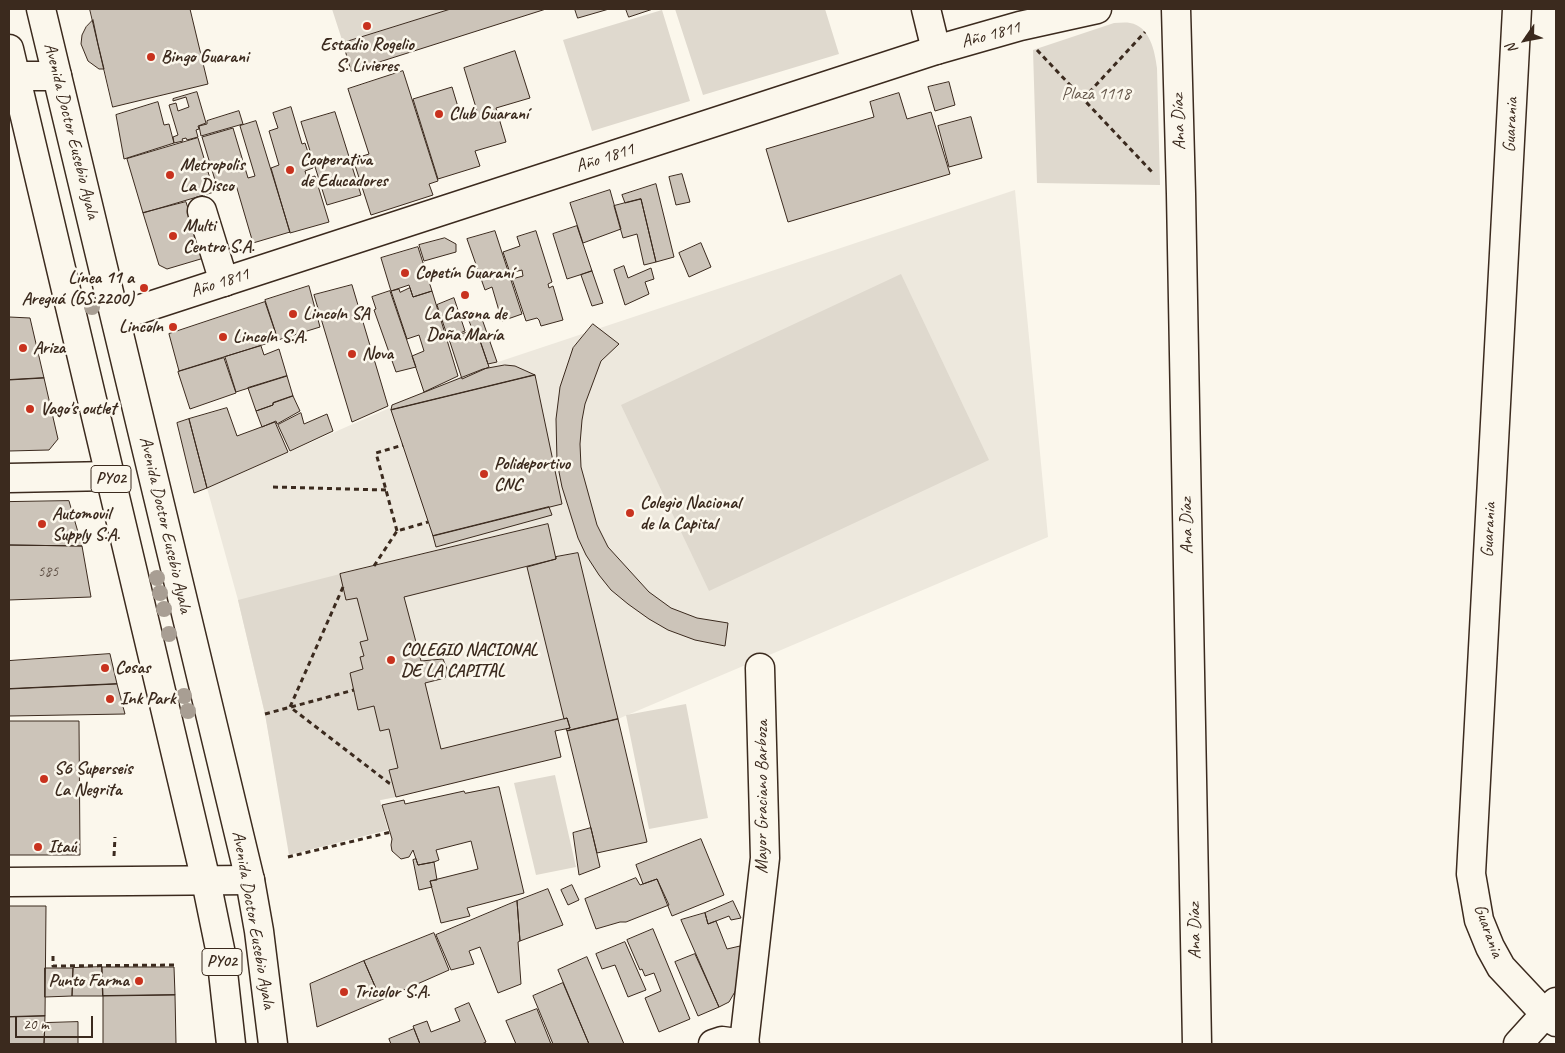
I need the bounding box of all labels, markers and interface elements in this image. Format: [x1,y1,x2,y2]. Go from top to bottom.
north arrow [1500,15,1550,65]
street label: Año 1811 [959,17,1023,53]
marker: Estadio Rogelio S. Livieres [361,20,373,32]
place label: Estadio Rogelio S. Livieres [320,34,414,76]
text: N [1503,40,1521,57]
street label: Avenida Doctor Eusebio Ayala [39,41,103,221]
place label: Bingo Guarani [161,46,249,68]
marker: Bingo Guarani [145,51,157,63]
park label: Plaza 1118 [1061,83,1131,105]
street label: Ana Díaz [1167,93,1191,151]
street label: Guarania [1499,97,1523,153]
place label: Club Guaraní [449,103,528,125]
marker: Club Guaraní [433,108,445,120]
street label: Año 1811 [573,138,637,178]
place label: Cooperativa de Educadores [300,149,387,192]
place label: Metropolis La Disco [180,154,244,196]
marker: Cooperativa de Educadores [284,164,296,176]
marker: Metropolis La Disco [164,169,176,181]
place label: Multi Centro S.A. [183,215,254,258]
marker: Multi Centro S.A. [167,230,179,242]
place label: Copetín Guaraní [415,262,513,284]
street label: Año 1811 [188,263,252,303]
place label: Línea 11 a Areguá (GS.2200) [22,267,134,310]
marker: Copetín Guaraní [399,267,411,279]
marker: Línea 11 a Areguá (GS.2200) [138,282,150,294]
marker: La Casona de Doña María [459,289,471,301]
place label: Lincoln SA [303,303,370,325]
place label: La Casona de Doña María [424,303,506,346]
marker: Lincoln SA [287,308,299,320]
place label: Lincoln [119,316,163,338]
marker: Lincoln [167,321,179,333]
place label: Lincoln S.A. [233,326,307,348]
marker: Lincoln S.A. [217,331,229,343]
place label: Ariza [33,337,65,359]
marker: Ariza [17,342,29,354]
place label: Nova [362,343,393,365]
marker: Nova [346,348,358,360]
place label: Vago's outlet [40,398,116,420]
marker: Vago's outlet [24,403,36,415]
street label: Avenida Doctor Eusebio Ayala [134,435,196,615]
place label: Polideportivo CNC [494,453,570,496]
road number: PY02 [91,466,131,492]
marker: Polideportivo CNC [478,468,490,480]
place label: Colegio Nacional de la Capital [640,492,741,534]
street label: Ana Díaz [1176,498,1198,554]
street label: Guarania [1477,502,1501,558]
place label: Automovil Supply S.A. [52,503,120,546]
marker: Colegio Nacional de la Capital [624,507,636,519]
marker: Automovil Supply S.A. [36,518,48,530]
house number: 585 [38,563,58,581]
place label: COLEGIO NACIONAL DE LA CAPITAL [401,639,538,682]
marker: COLEGIO NACIONAL DE LA CAPITAL [385,654,397,666]
place label: Cosas [115,657,150,679]
marker: Cosas [99,662,111,674]
place label: Ink Park [120,688,175,710]
marker: Ink Park [104,693,116,705]
street label: Mayor Graciano Barboza [751,720,773,874]
place label: S6 Superseis La Negrita [54,758,132,801]
marker: S6 Superseis La Negrita [38,773,50,785]
street label: Avenida Doctor Eusebio Ayala [227,829,279,1011]
place label: Itaú [48,836,76,858]
marker: Itaú [32,841,44,853]
street label: Guarania [1468,901,1508,961]
street label: Ana Díaz [1184,903,1206,959]
road number: PY02 [202,949,242,976]
place label: Punto Farma [49,970,129,992]
marker: Punto Farma [133,975,145,987]
place label: Tricolor S.A. [354,981,430,1003]
marker: Tricolor S.A. [338,986,350,998]
scale bar [18,1006,95,1038]
text: 20 m [23,1015,49,1034]

